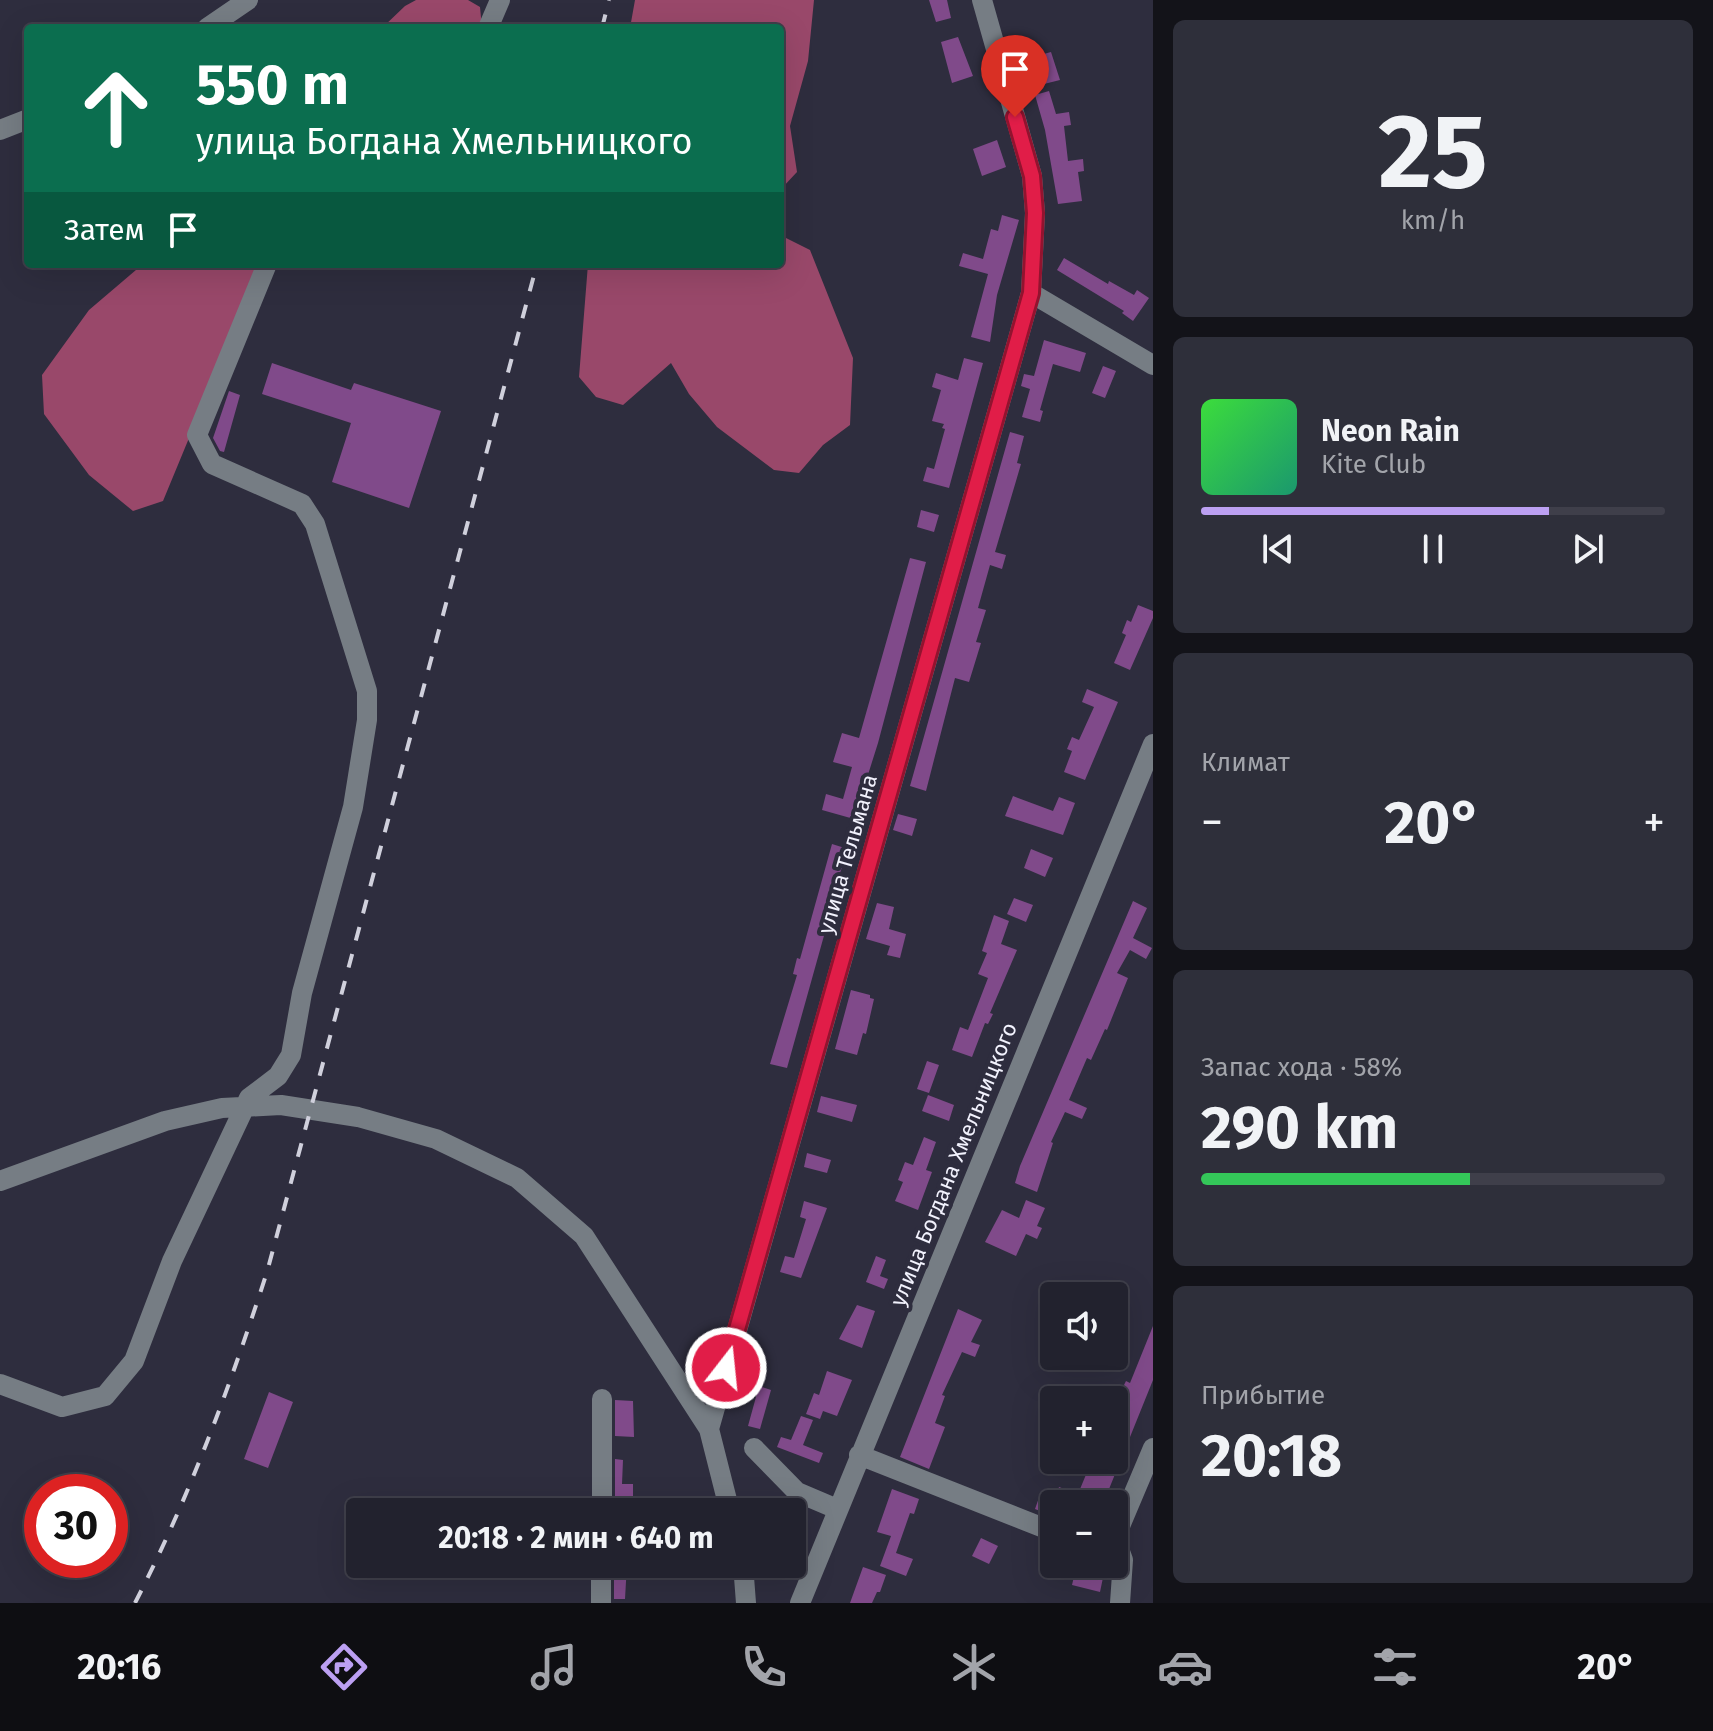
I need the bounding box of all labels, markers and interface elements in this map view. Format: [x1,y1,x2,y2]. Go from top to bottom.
pin [981,35,1049,117]
icon: arrive [993,47,1037,91]
text: 550 m [196,52,349,119]
icon: ahead [64,56,168,160]
text: 25 [1378,90,1488,215]
text: улица Богдана Хмельницкого [196,120,693,164]
text: km/h [1401,205,1465,236]
icon: arrive [161,208,205,252]
text: Затем [64,212,145,248]
text: Neon Rain [1321,413,1460,449]
text: Kite Club [1321,449,1426,480]
icon: previous [1256,527,1300,571]
icon: pause [1411,527,1455,571]
icon: next [1566,527,1610,571]
text: Климат [1201,747,1290,778]
street label: улица Тельмана [812,771,883,937]
text: 20° [1384,787,1482,859]
text: − [1201,796,1223,849]
text: + [1643,796,1665,849]
street label: улица Богдана Хмельницкого [884,1018,1023,1310]
text: Запас хода · 58% [1201,1052,1402,1083]
text: 290 km [1201,1092,1398,1164]
map controls [1040,1282,1128,1578]
button: sound [1040,1282,1128,1370]
position arrow [684,1326,768,1410]
text: Прибытие [1201,1380,1325,1411]
button: + [1040,1386,1128,1474]
text: 20:18 [1201,1420,1342,1492]
speed limit sign: 30 [24,1474,128,1578]
button: − [1040,1490,1128,1578]
text: 20:18 · 2 мин · 640 m [438,1520,714,1556]
icon: directions [316,1639,372,1695]
icon: music [526,1639,582,1695]
icon: phone [736,1639,792,1695]
icon: climate [946,1639,1002,1695]
icon: car [1157,1639,1213,1695]
icon: filters [1367,1639,1423,1695]
text: 20:16 [77,1645,161,1689]
text: 20° [1577,1645,1636,1689]

